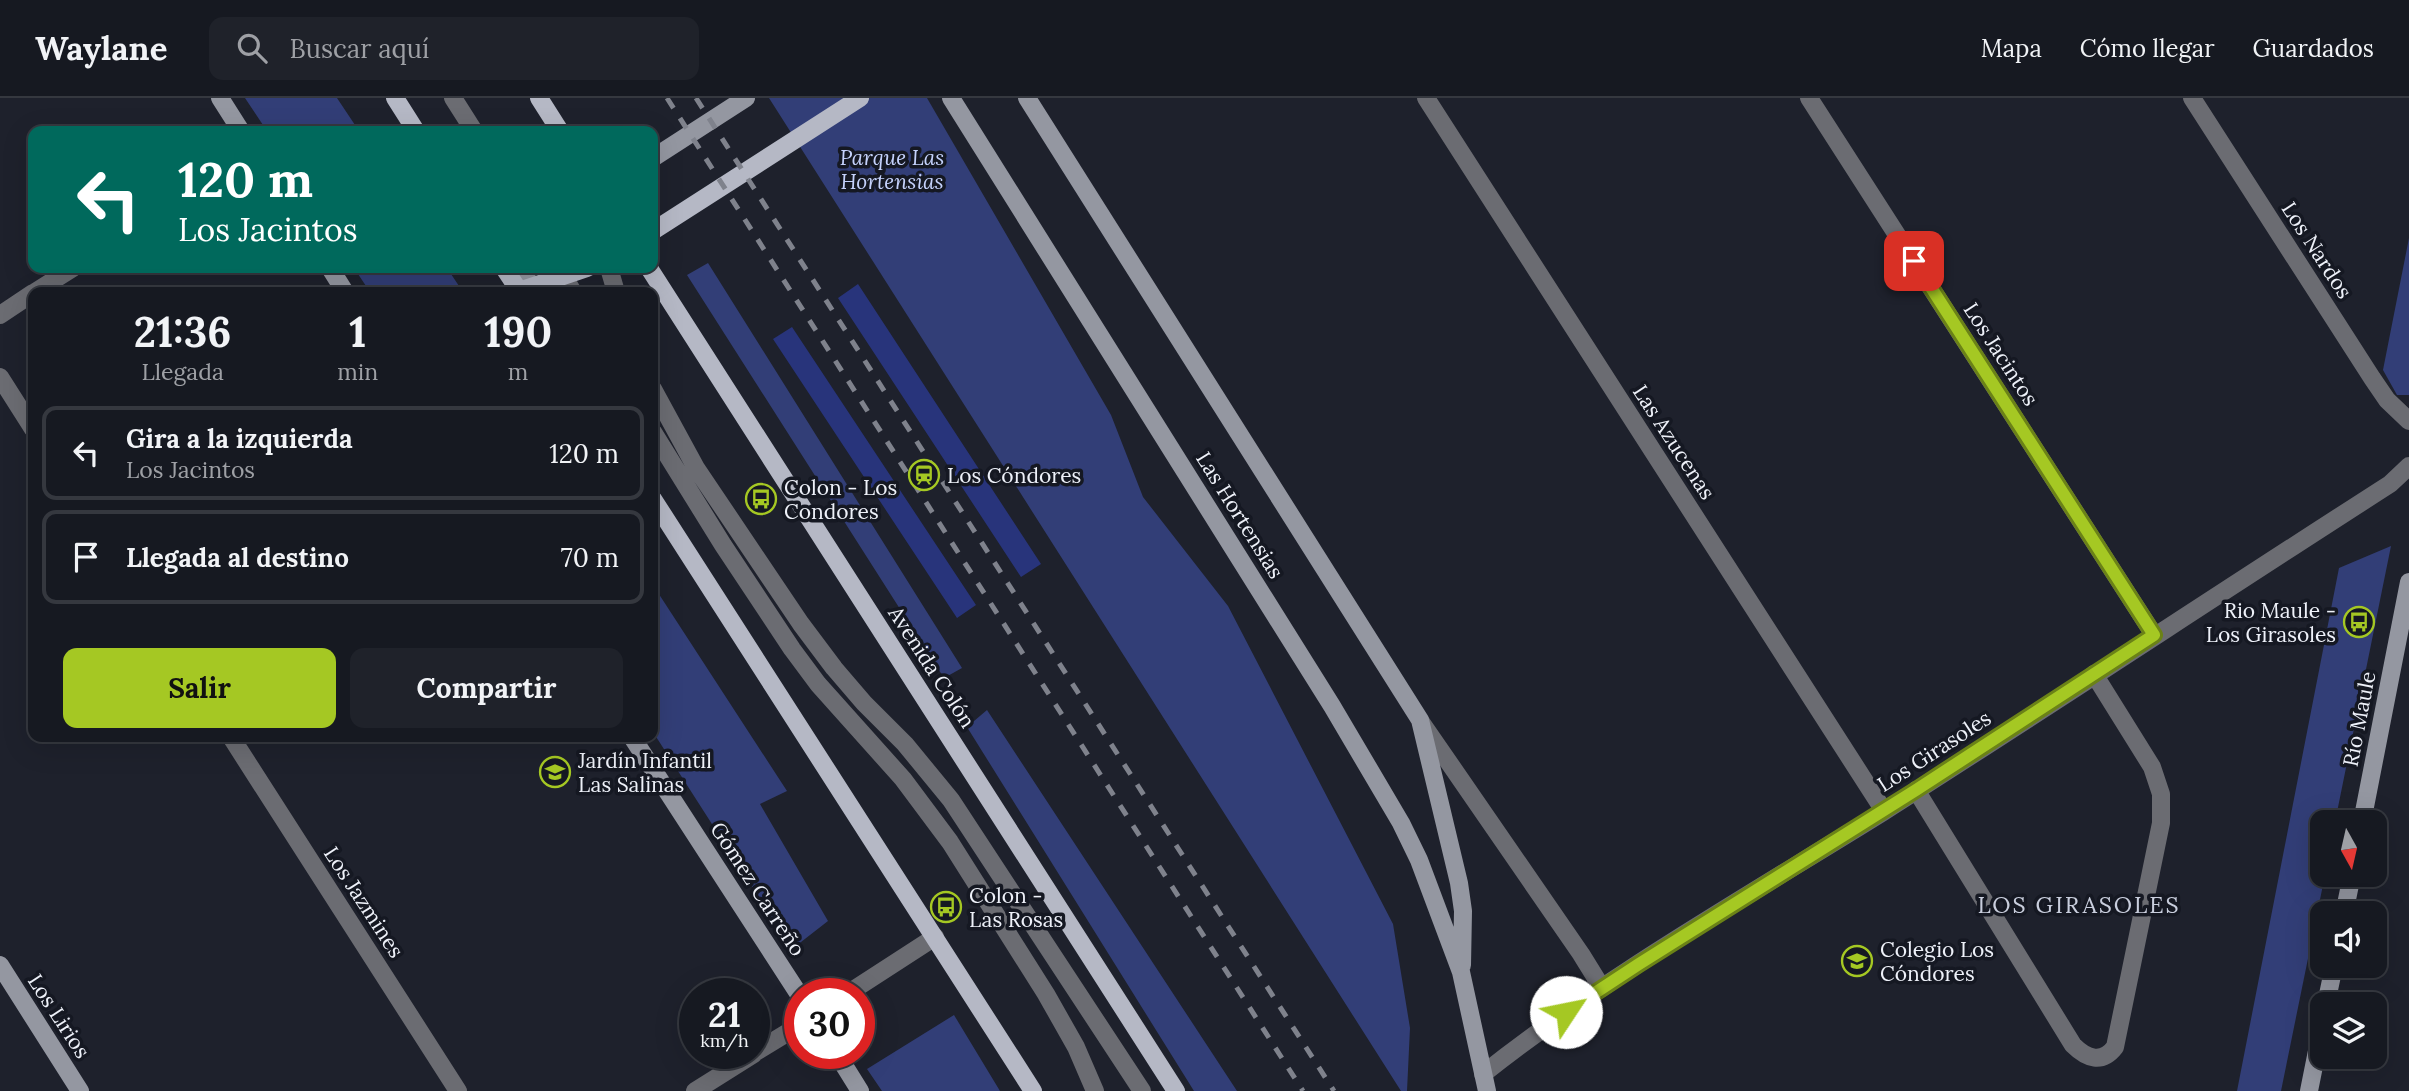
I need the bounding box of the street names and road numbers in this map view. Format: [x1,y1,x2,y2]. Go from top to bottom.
street label: Los Nardos [2276,197,2358,303]
street label: Los Jacintos [1958,297,2044,411]
street label: Las Azucenas [1627,380,1721,504]
street label: Las Hortensias [1190,447,1290,583]
street label: Avenida Colón [882,600,982,733]
street label: Río Maule [2337,669,2381,769]
street label: Los Girasoles [1872,704,1996,798]
street label: Gómez Carreño [705,817,811,961]
street label: Los Jazmines [318,841,410,963]
street label: Los Lirios [22,969,96,1063]

